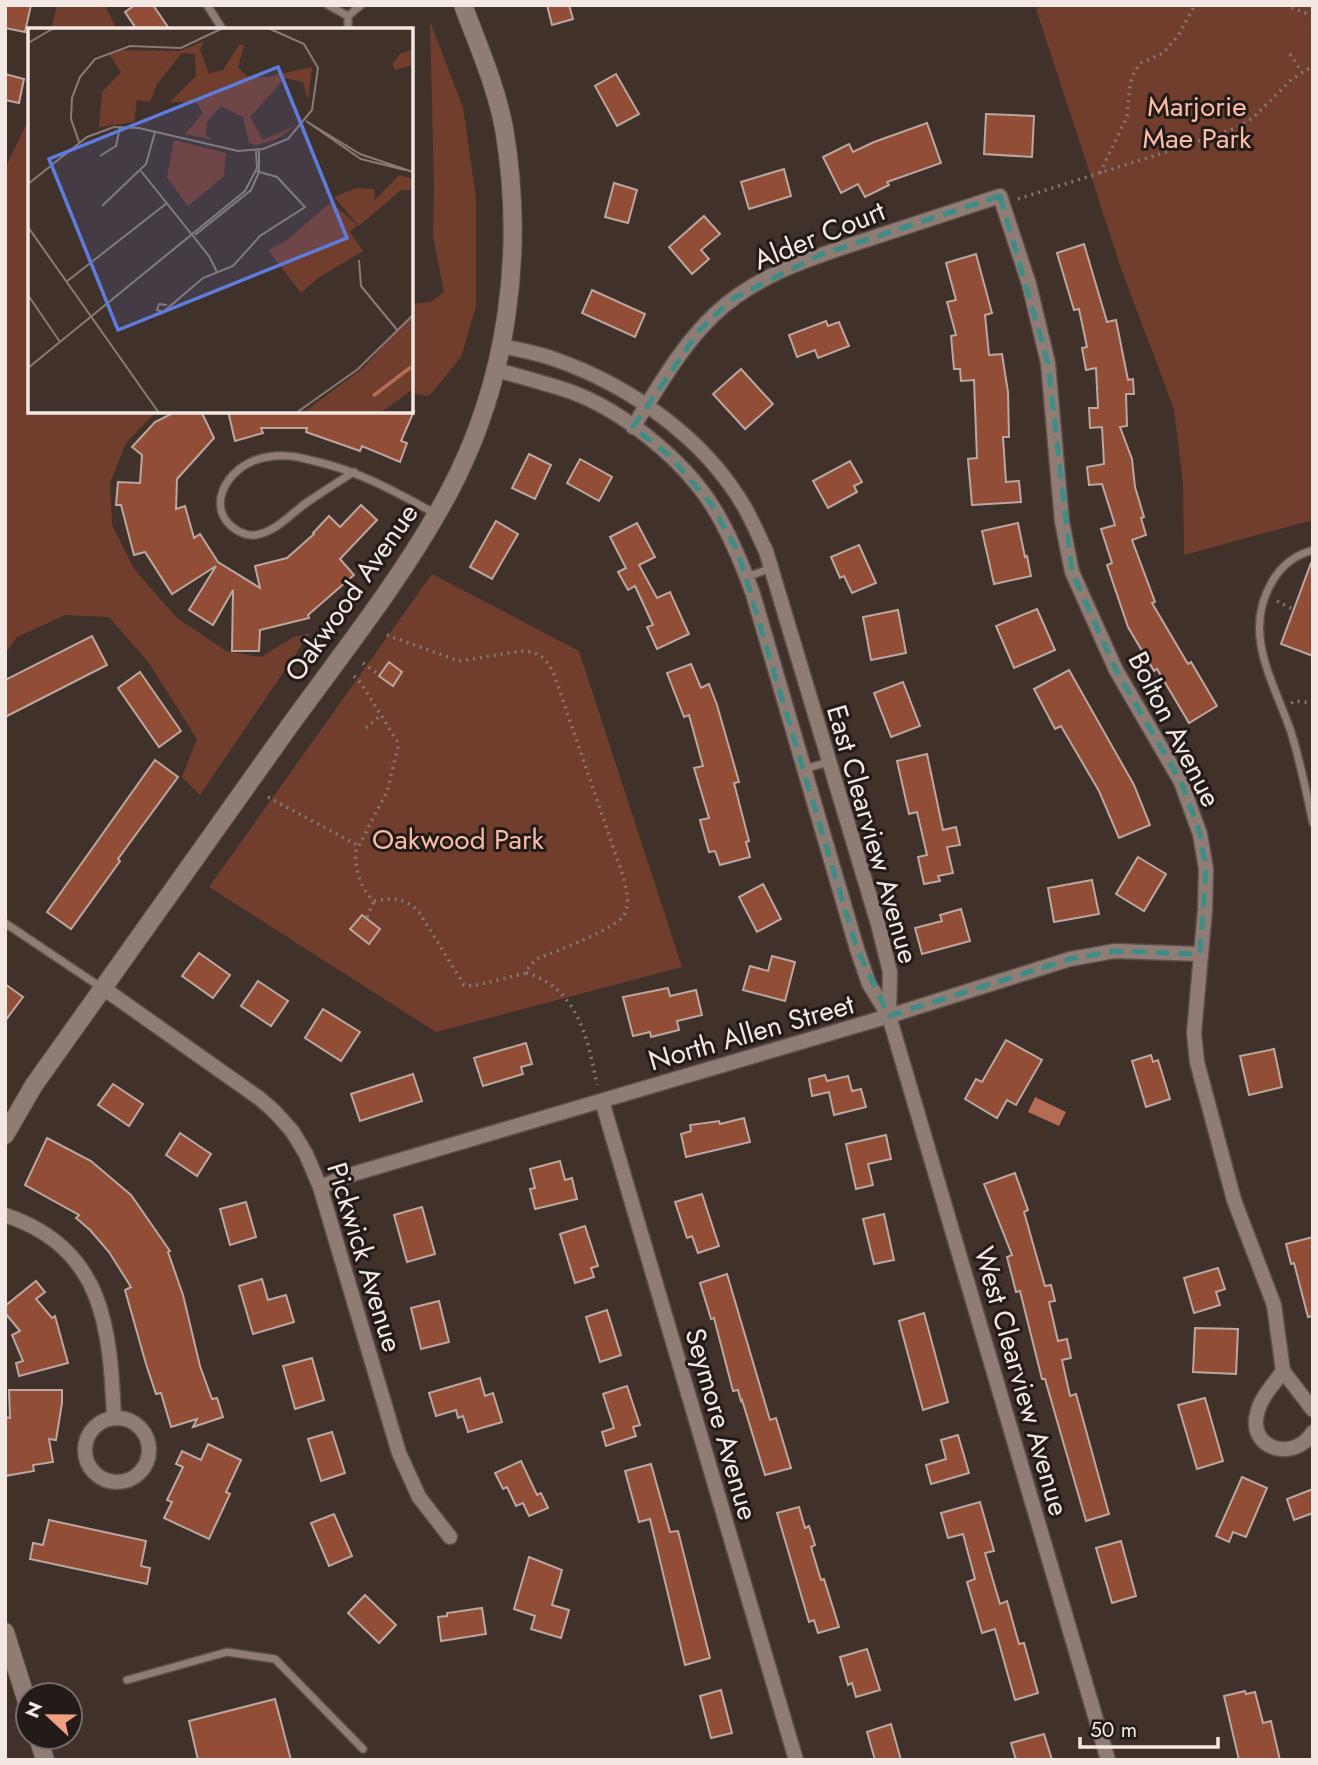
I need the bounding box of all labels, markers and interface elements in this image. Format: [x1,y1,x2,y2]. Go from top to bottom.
inset map [28,28,413,413]
park label: Marjorie Mae Park [1143,86,1252,159]
street label: Alder Court [747,190,891,280]
street label: Oakwood Avenue [275,495,428,690]
street label: Bolton Avenue [1118,644,1231,814]
street label: East Clearview Avenue [816,700,929,968]
park label: Oakwood Park [372,819,545,860]
street label: North Allen Street [644,983,859,1081]
street label: Pickwick Avenue [316,1157,413,1357]
street label: West Clearview Avenue [963,1242,1080,1521]
street label: Seymore Avenue [675,1323,769,1525]
north arrow [14,1681,84,1751]
text: N [18,1698,49,1722]
scale bar [1080,1706,1218,1750]
text: 50 m [1090,1715,1137,1745]

